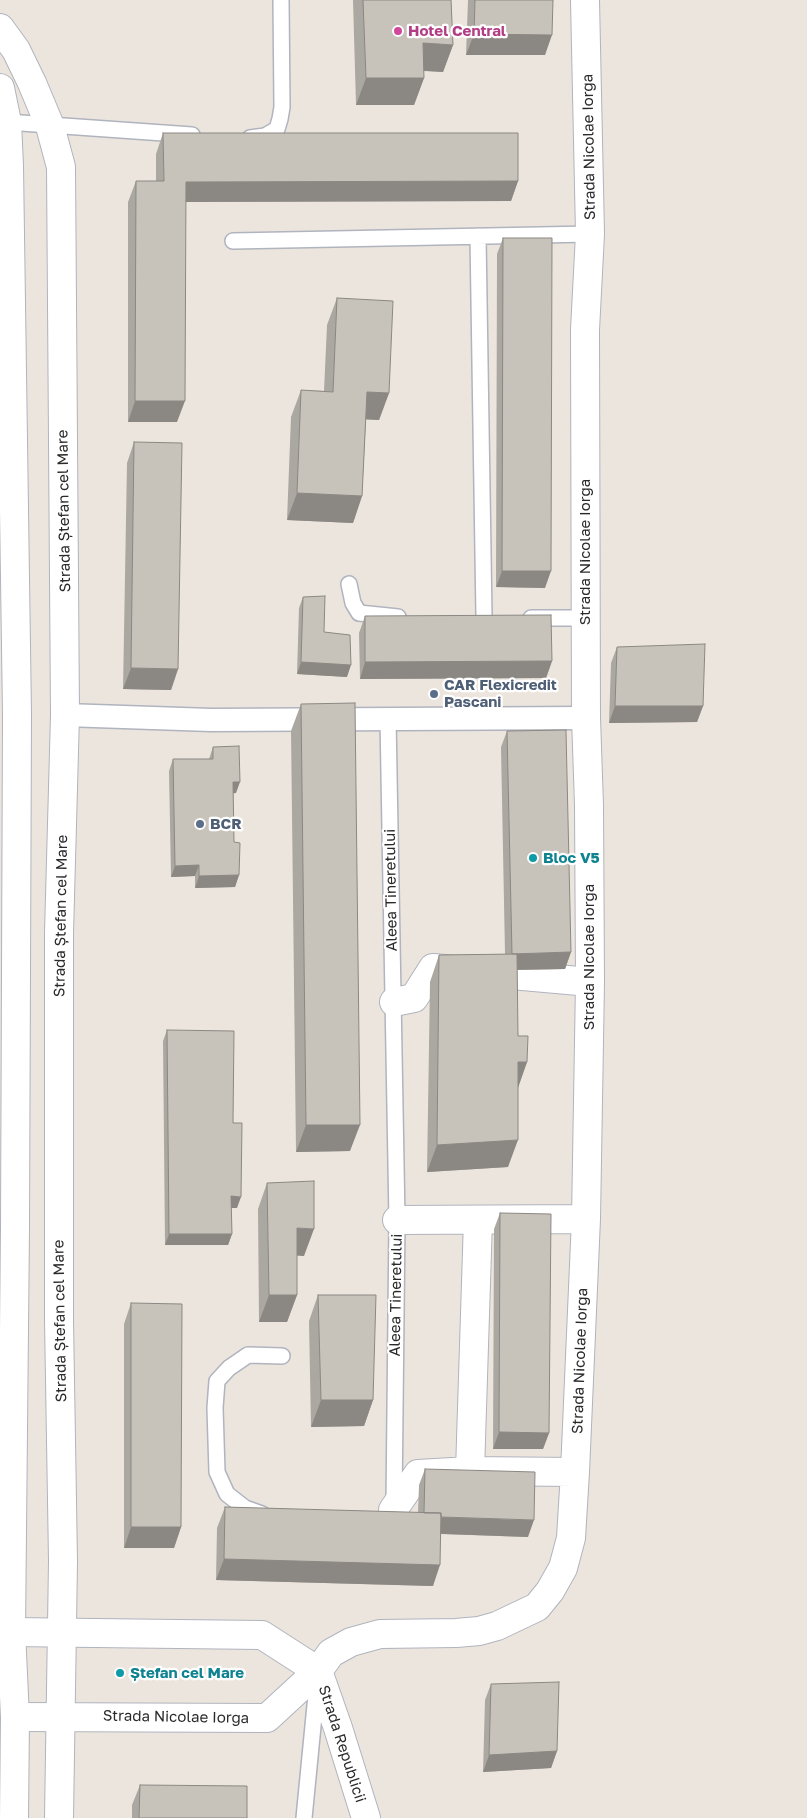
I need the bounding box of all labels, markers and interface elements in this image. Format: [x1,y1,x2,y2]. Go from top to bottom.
place label: Hotel Central [408,22,506,40]
marker: Hotel Central [392,25,404,37]
street label: Strada Nicolae Iorga [579,74,599,220]
street label: Strada Ștefan cel Mare [54,430,74,592]
street label: Strada Nicolae Iorga [576,479,594,625]
place label: CAR Flexicredit Pascani [444,676,557,711]
marker: CAR Flexicredit Pascani [428,688,440,700]
place label: BCR [210,815,242,833]
marker: BCR [194,818,206,830]
street label: Aleea Tineretului [381,829,401,951]
street label: Strada Ștefan cel Mare [51,835,71,997]
place label: Bloc V5 [543,849,600,867]
marker: Bloc V5 [527,852,539,864]
street label: Strada Nicolae Iorga [580,884,598,1030]
street label: Aleea Tineretului [386,1234,406,1356]
street label: Strada Ștefan cel Mare [50,1240,70,1402]
street label: Strada Nicolae Iorga [568,1288,592,1434]
place label: Ștefan cel Mare [130,1664,244,1682]
marker: Ștefan cel Mare [114,1667,126,1679]
street label: Strada Republicii [315,1683,369,1805]
street label: Strada Nicolae Iorga [103,1707,249,1727]

